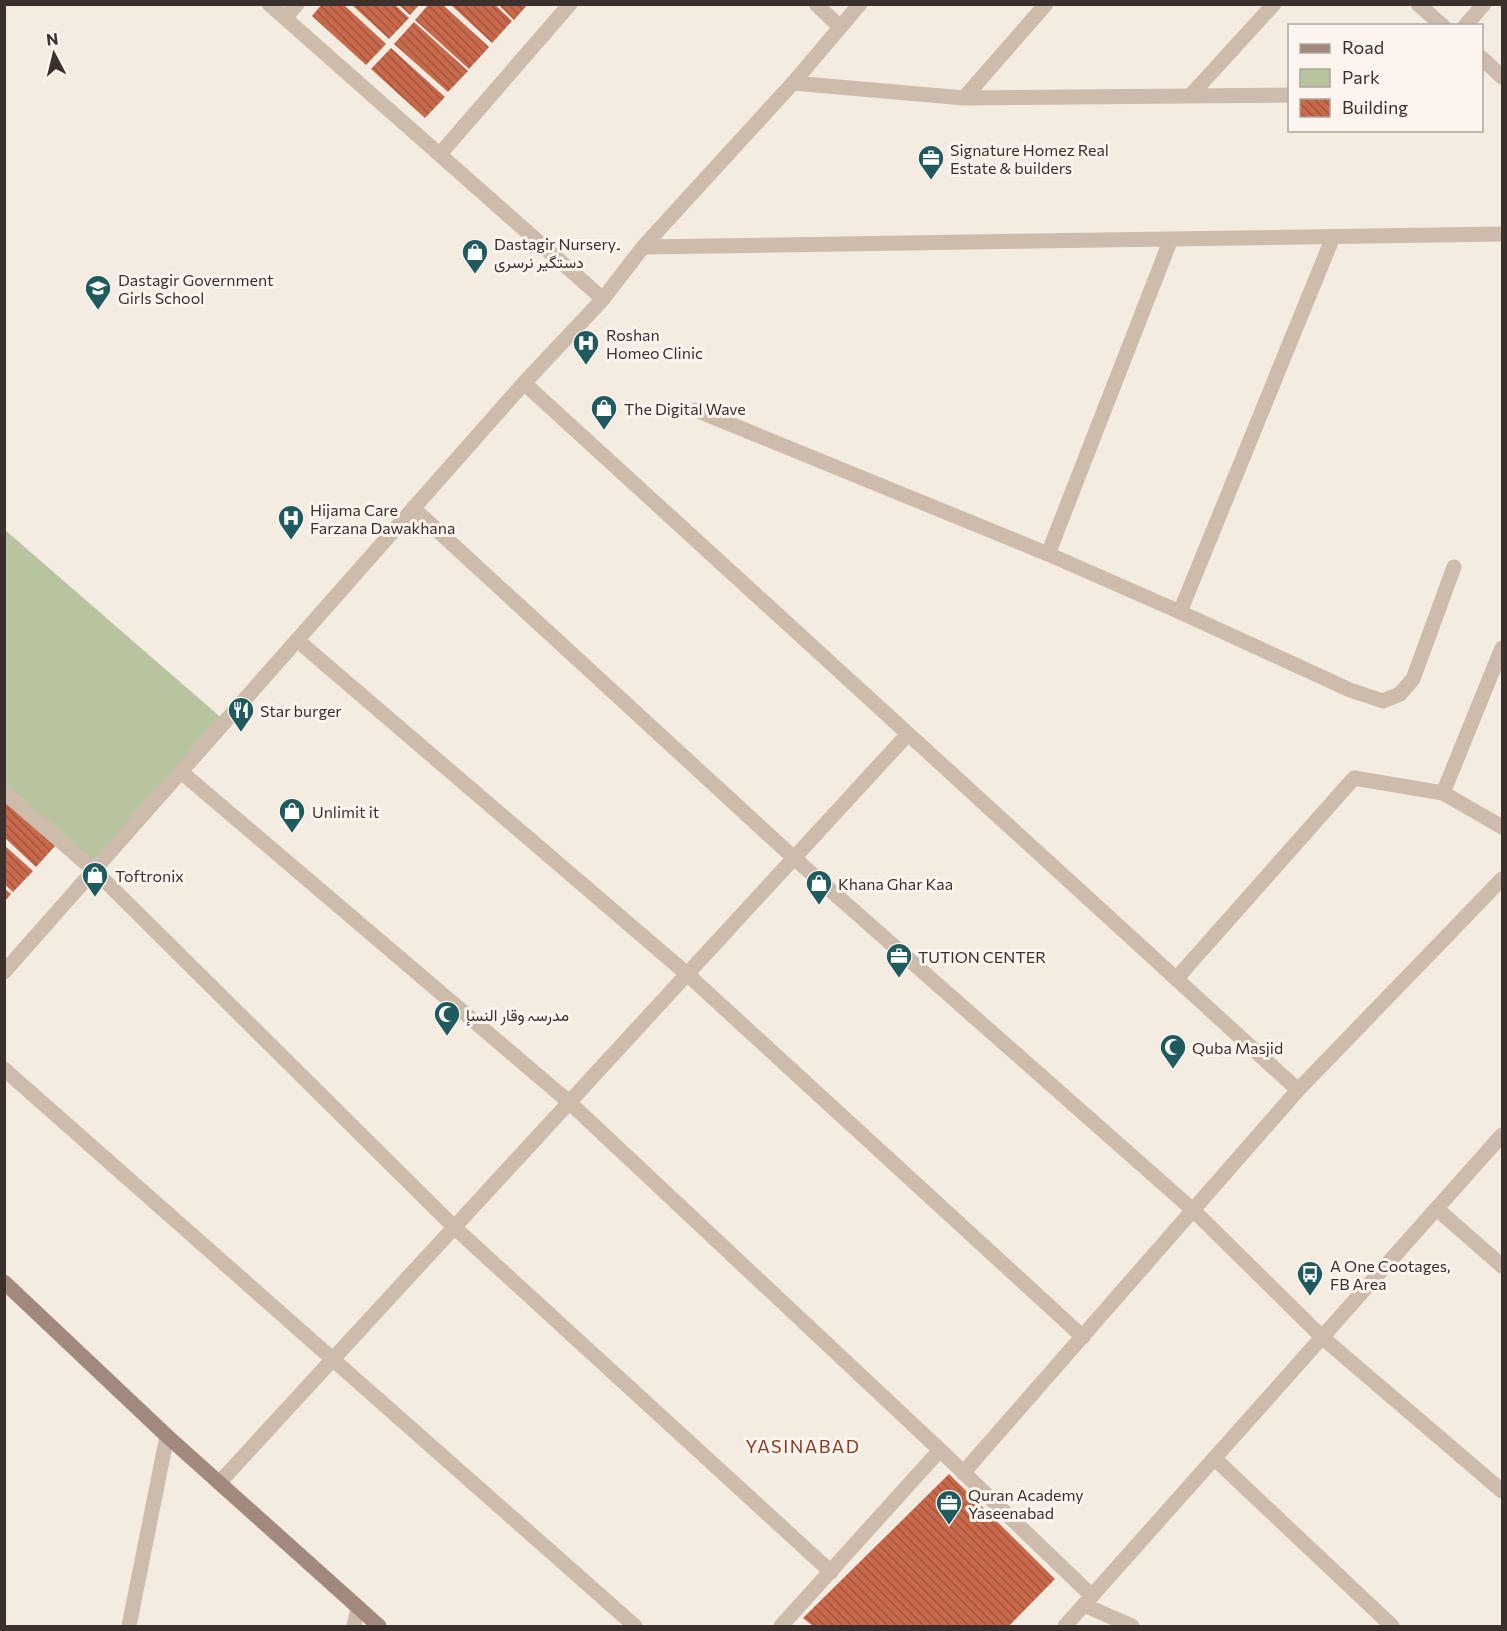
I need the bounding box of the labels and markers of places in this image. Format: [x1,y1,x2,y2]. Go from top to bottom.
place label: Signature Homez Real Estate & builders [950,140,1109,177]
office icon: Signature Homez Real Estate & builders [916,143,946,181]
place label: Dastagir Nursery۔ دستگیر نرسری [494,234,621,273]
shop icon: Dastagir Nursery۔ دستگیر نرسری [460,237,490,275]
place label: Dastagir Government Girls School [118,270,274,307]
school or university icon: Dastagir Government Girls School [83,273,113,311]
place label: Roshan Homeo Clinic [606,325,703,362]
hospital icon: Roshan Homeo Clinic [571,328,601,366]
shop icon: The Digital Wave [589,393,619,431]
place label: The Digital Wave [624,399,746,418]
place label: Hijama Care Farzana Dawakhana [310,500,455,537]
hospital icon: Hijama Care Farzana Dawakhana [276,503,306,541]
restaurant icon: Star burger [226,695,256,733]
place label: Star burger [260,701,342,720]
shop icon: Unlimit it [277,796,307,834]
place label: Unlimit it [312,802,380,821]
shop icon: Toftronix [80,860,110,898]
place label: Toftronix [115,866,184,885]
shop icon: Khana Ghar Kaa [804,868,834,906]
place label: Khana Ghar Kaa [838,874,953,893]
office icon: TUTION CENTER [884,941,914,979]
place label: TUTION CENTER [918,947,1046,966]
mosque icon: مدرسہ وقار النسإ [432,999,462,1037]
place label: مدرسہ وقار النسإ [466,1005,569,1026]
mosque icon: Quba Masjid [1158,1032,1188,1070]
place label: Quba Masjid [1192,1038,1283,1057]
place label: A One Cootages, FB Area [1330,1256,1451,1293]
bus stop icon: A One Cootages, FB Area [1295,1259,1325,1297]
place label: Quran Academy Yaseenabad [968,1485,1084,1522]
office icon: Quran Academy Yaseenabad [934,1488,964,1526]

